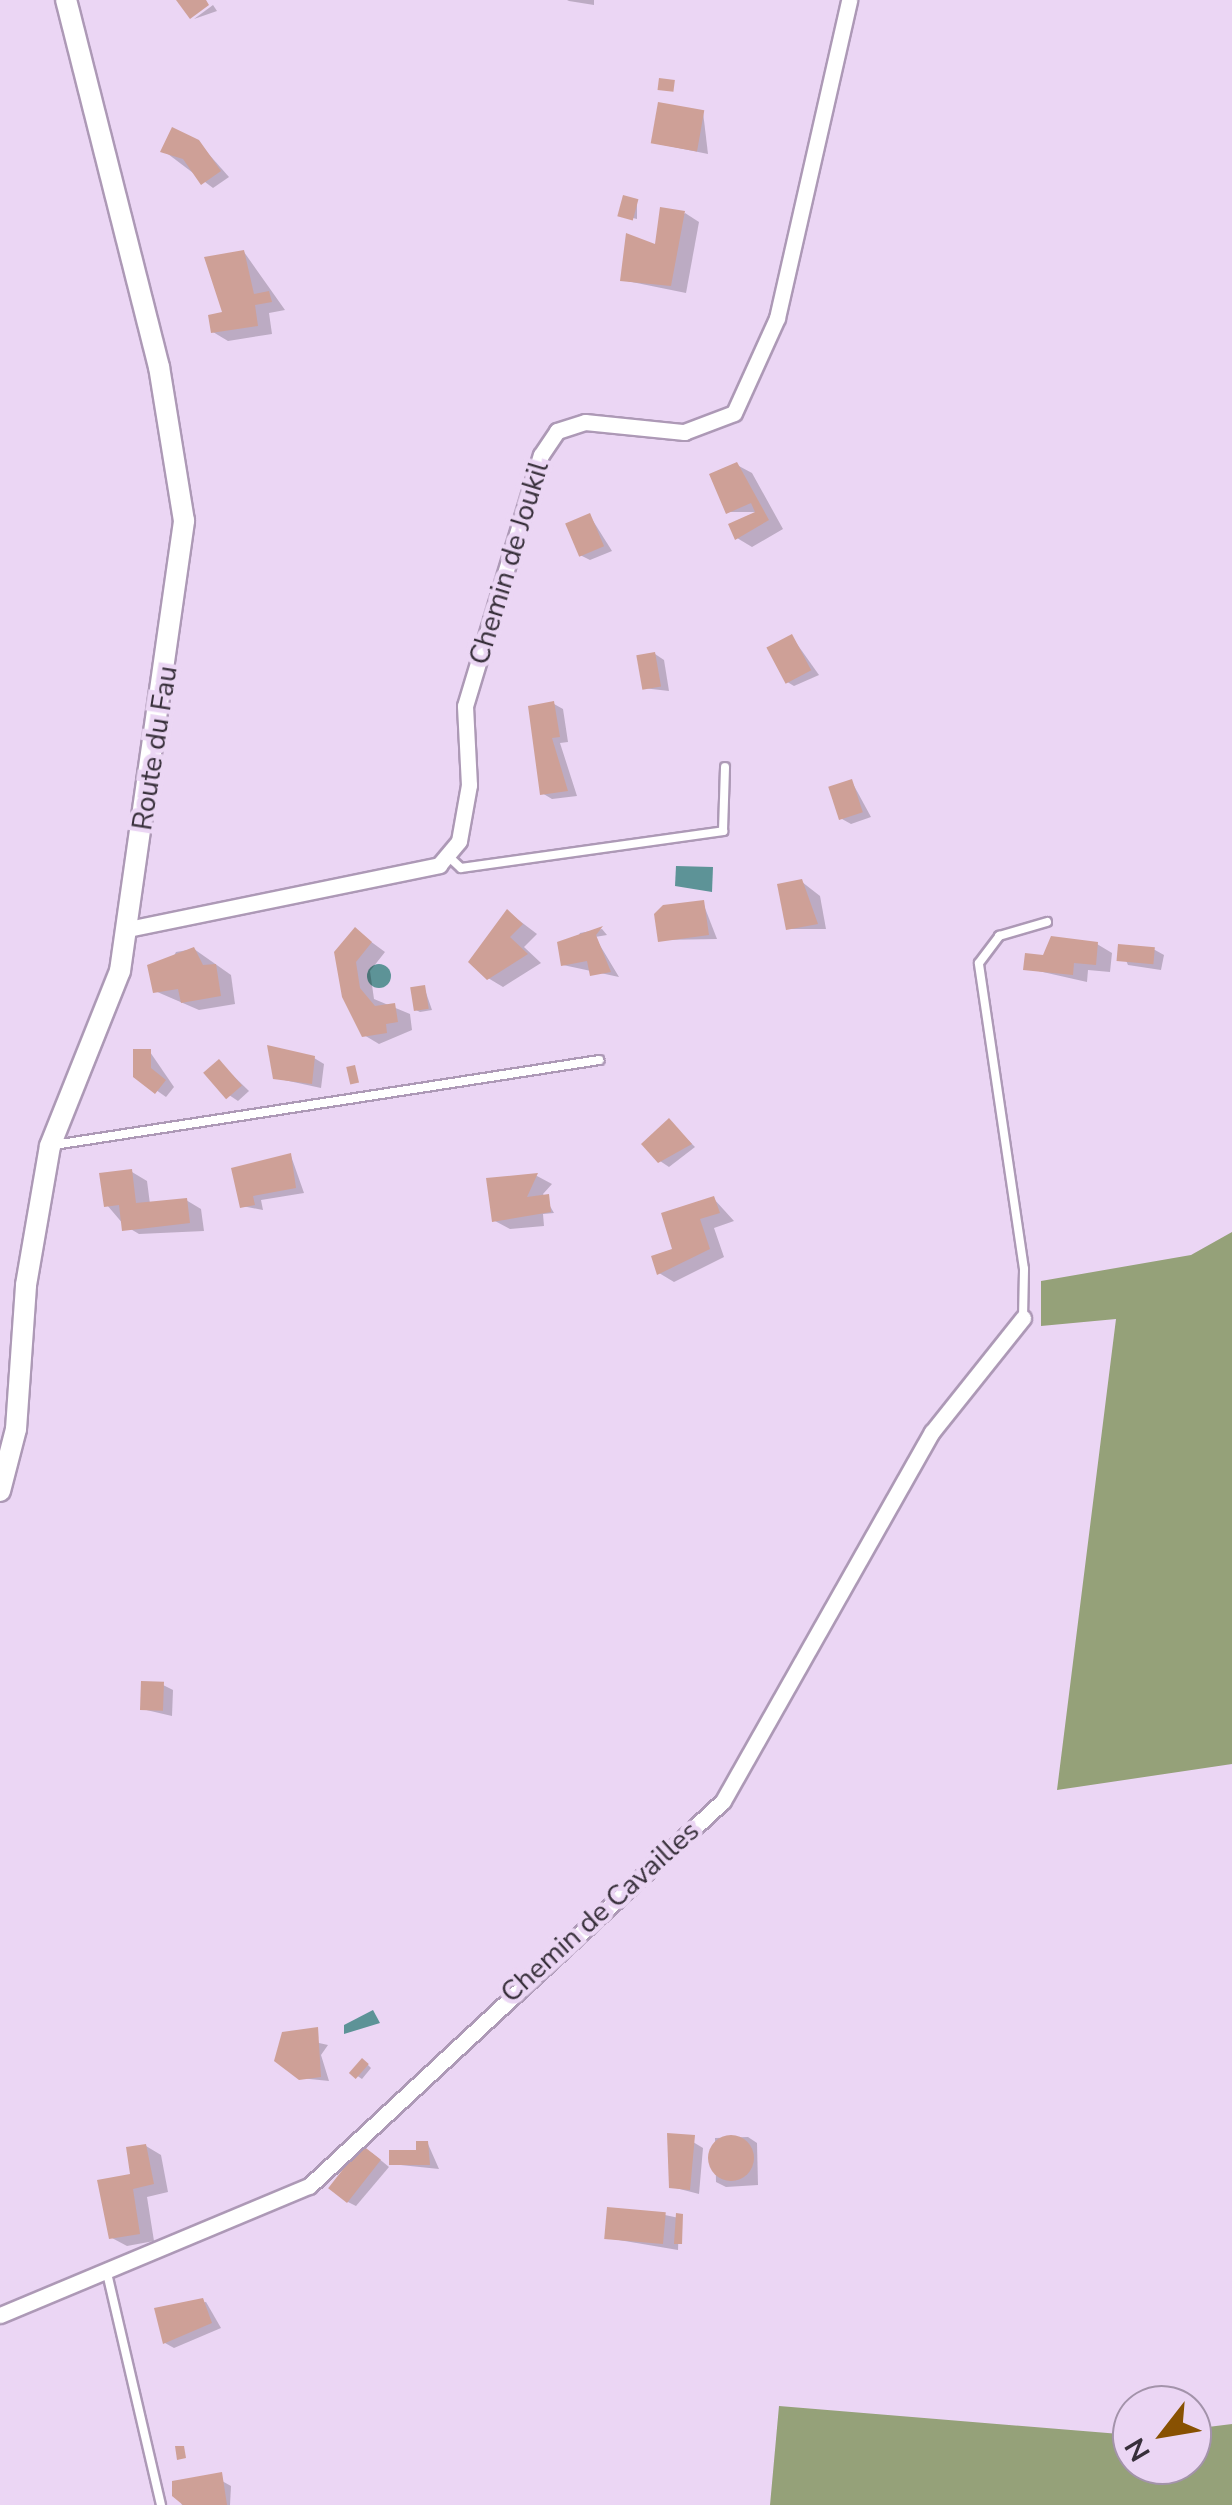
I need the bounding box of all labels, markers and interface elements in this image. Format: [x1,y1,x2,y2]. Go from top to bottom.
street label: Chemin de Joukil [462,457,556,669]
street label: Route du Fau [125,663,185,833]
street label: Chemin de Cavailles [494,1814,706,2010]
north arrow [1112,2385,1212,2485]
text: N [1116,2431,1160,2468]

